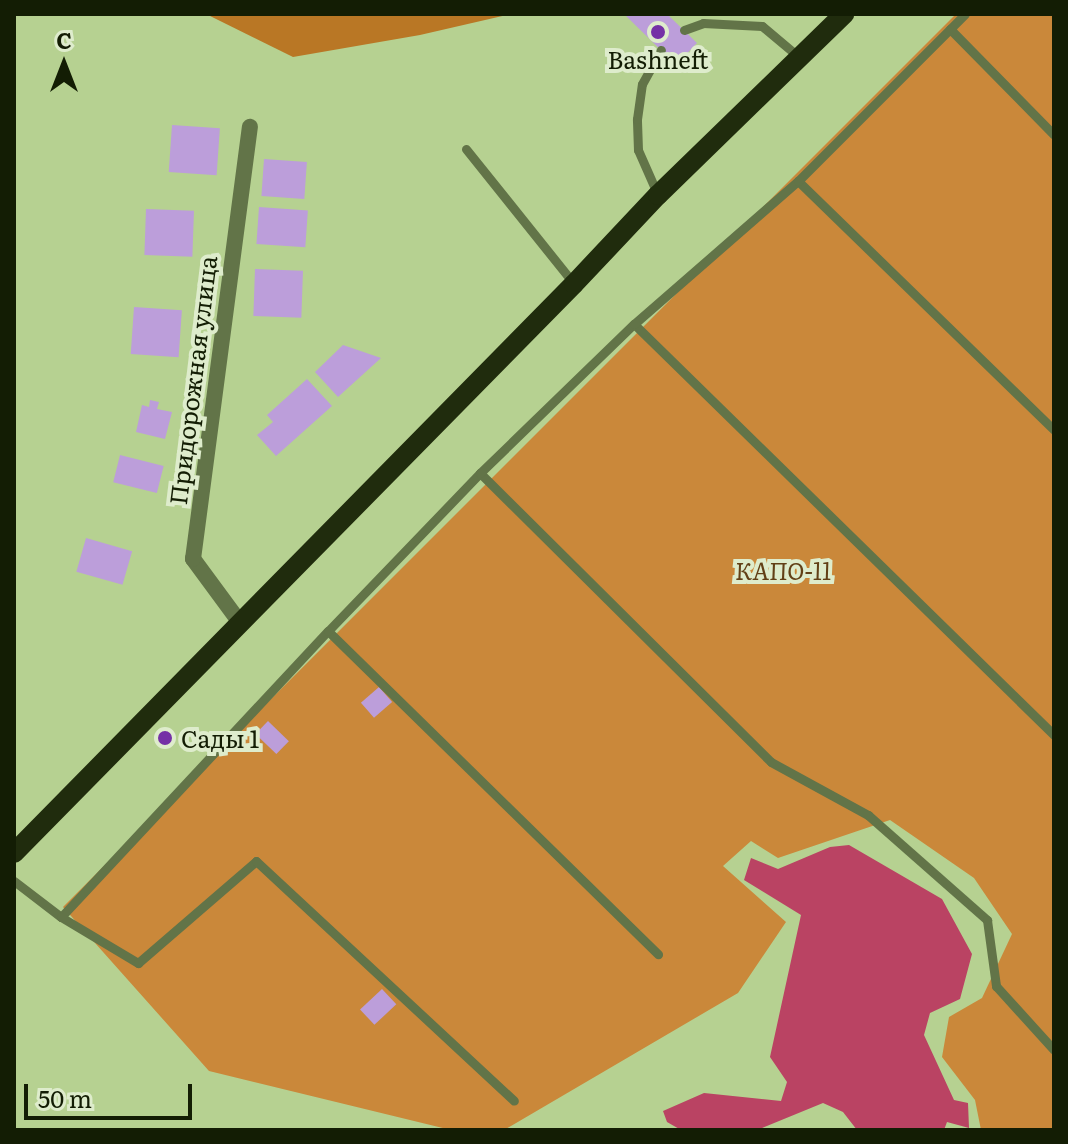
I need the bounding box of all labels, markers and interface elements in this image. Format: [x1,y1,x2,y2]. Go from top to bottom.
text: С [56,23,72,56]
marker: Bashneft [649,23,667,41]
north arrow [24,24,104,104]
place label: Bashneft [608,45,708,73]
street label: Придорожная улица [162,254,222,506]
park label: КАПО-11 [735,556,831,584]
place label: Сады 1 [181,724,259,752]
marker: Сады 1 [156,729,174,747]
scale bar [28,1068,196,1118]
text: 50 m [38,1080,92,1115]

